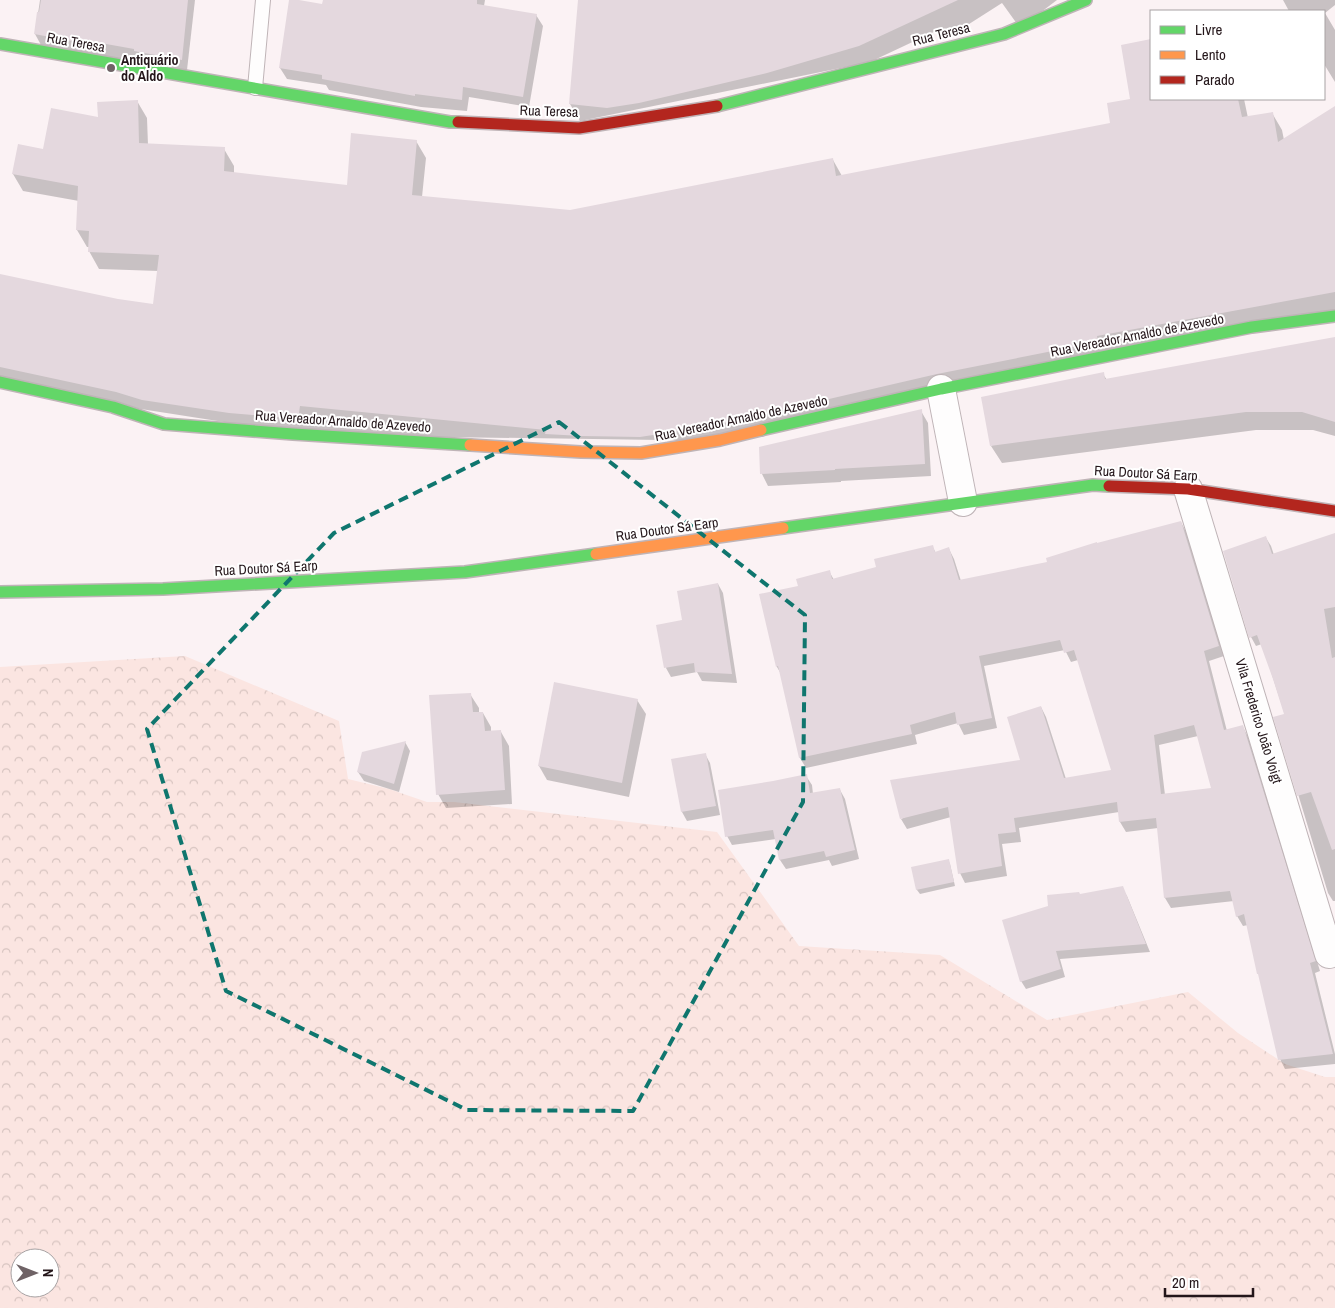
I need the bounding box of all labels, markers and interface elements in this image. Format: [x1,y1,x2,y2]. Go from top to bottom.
legend [1150,10,1325,100]
street label: Rua Teresa [910,18,972,50]
text: Livre [1195,19,1223,40]
street label: Rua Teresa [46,28,107,56]
text: Lento [1195,44,1226,65]
place label: Antiquário do Aldo [121,51,178,85]
marker: Antiquário do Aldo [105,62,117,74]
text: Parado [1195,69,1235,90]
street label: Rua Teresa [519,101,579,121]
street label: Rua Vereador Arnaldo de Azevedo [1049,309,1225,361]
street label: Rua Vereador Arnaldo de Azevedo [653,391,829,445]
street label: Rua Vereador Arnaldo de Azevedo [255,406,431,436]
street label: Rua Doutor Sá Earp [1094,461,1198,485]
street label: Rua Doutor Sá Earp [615,513,719,545]
street label: Rua Doutor Sá Earp [214,556,318,580]
street label: Vila Frederico João Voigt [1231,657,1287,785]
north arrow [10,1248,60,1298]
scale bar [1165,1266,1252,1298]
text: N [39,1269,57,1277]
text: 20 m [1172,1272,1199,1293]

